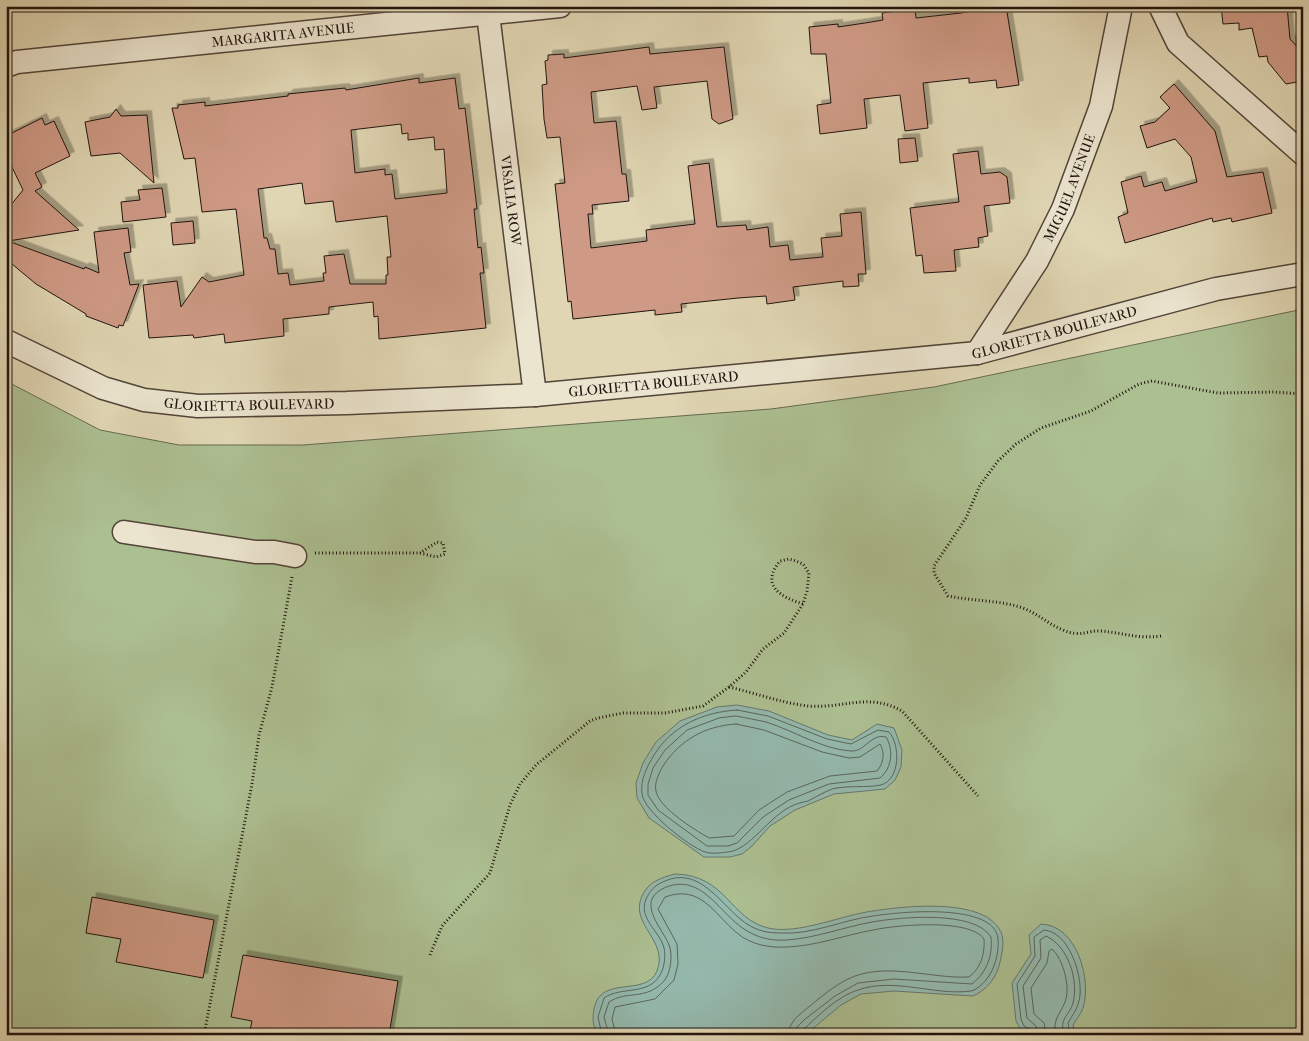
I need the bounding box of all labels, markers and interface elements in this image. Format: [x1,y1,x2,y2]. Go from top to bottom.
street label: MARGARITA AVENUE [211,19,356,51]
street label: MIGUEL AVENUE [1040,131,1099,245]
street label: VISALIA ROW [496,153,525,248]
street label: GLORIETTA BOULEVARD [971,302,1139,362]
street label: GLORIETTA BOULEVARD [568,368,740,401]
street label: GLORIETTA BOULEVARD [163,394,335,415]

